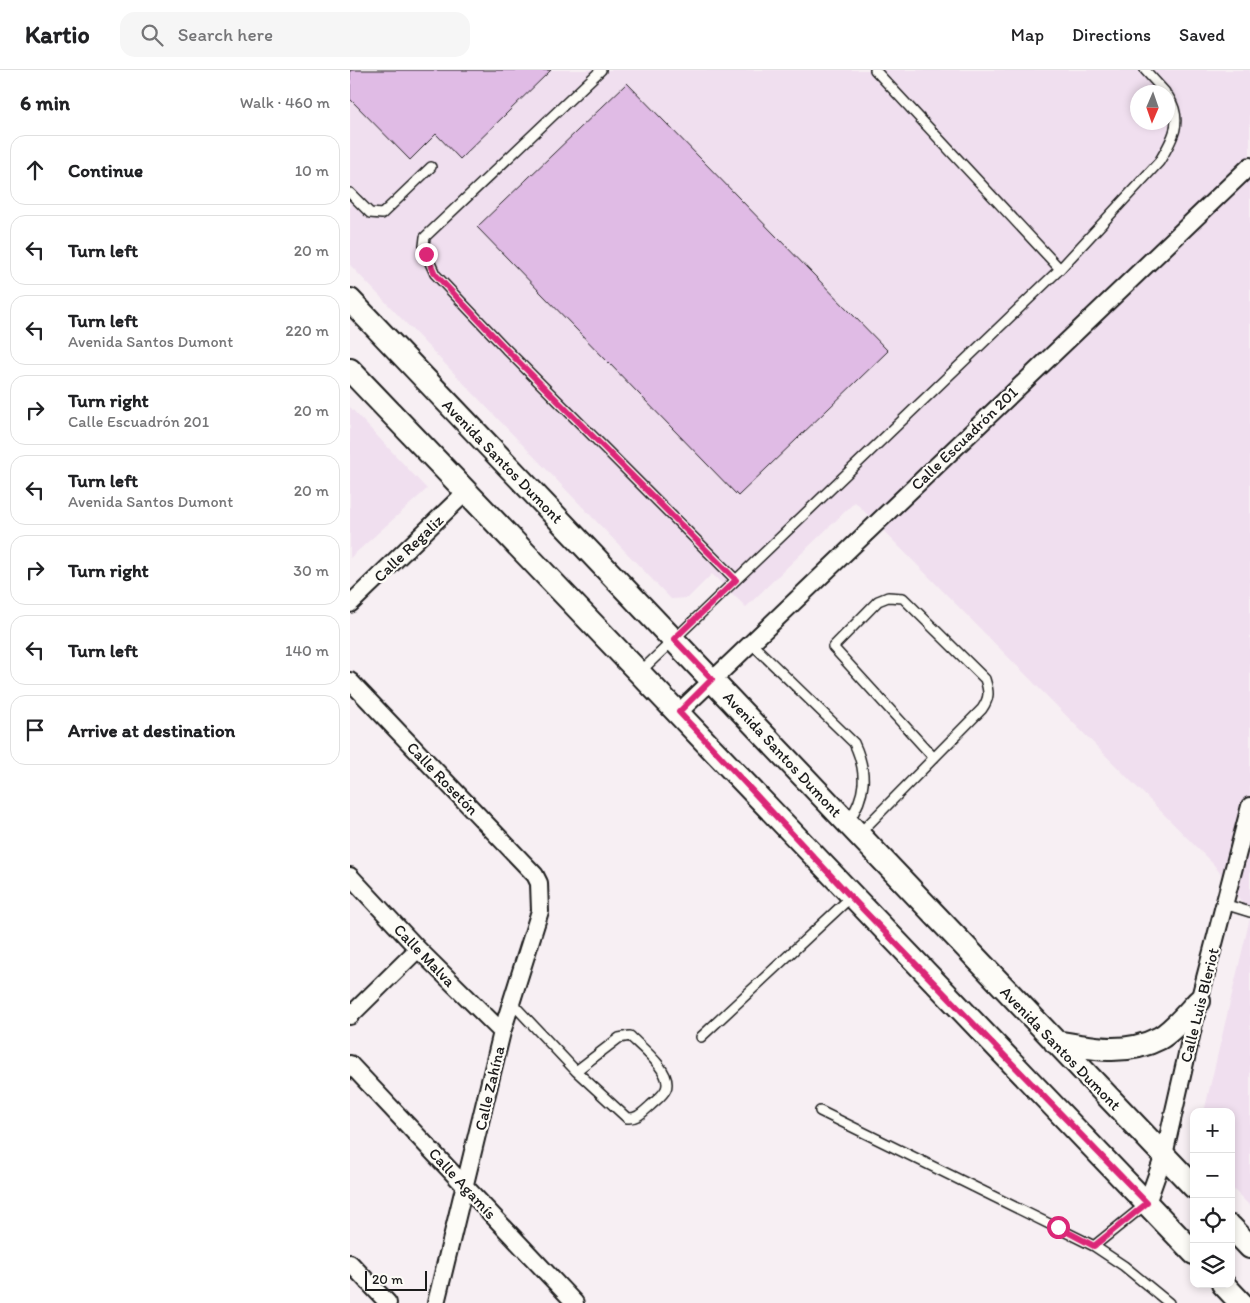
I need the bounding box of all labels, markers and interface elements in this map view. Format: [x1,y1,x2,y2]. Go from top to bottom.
search box [120,12,470,57]
text: Kartio [25,20,90,49]
icon: search [138,21,166,49]
text: Search here [178,23,273,46]
text: Map [1011,24,1044,46]
text: Directions [1072,24,1151,46]
text: Saved [1179,24,1225,46]
north arrow [1130,85,1175,130]
text: 6 min [20,90,70,115]
text: Walk · 460 m [240,93,330,112]
icon: ahead [21,156,49,184]
text: Continue [68,159,143,182]
text: 10 m [295,161,329,180]
icon: left [21,236,49,264]
text: Turn left [68,239,138,262]
text: 20 m [294,241,329,260]
route end [415,243,438,266]
text: Turn left [68,309,138,332]
icon: left [21,316,49,344]
text: 220 m [285,321,329,340]
text: Avenida Santos Dumont [68,332,233,351]
street label: Calle Escuadrón 201 [907,382,1022,494]
text: Turn right [68,389,149,412]
street label: Avenida Santos Dumont [438,395,567,527]
icon: right [21,396,49,424]
text: 20 m [294,401,329,420]
text: Calle Escuadrón 201 [68,412,209,431]
text: Turn left [68,469,138,492]
icon: left [21,476,49,504]
text: 20 m [294,481,329,500]
text: Avenida Santos Dumont [68,492,233,511]
street label: Calle Regaliz [370,510,447,586]
icon: right [21,556,49,584]
text: Turn right [68,559,149,582]
text: 30 m [293,561,329,580]
icon: left [21,636,49,664]
text: Turn left [68,639,138,662]
text: 140 m [285,641,329,660]
street label: Avenida Santos Dumont [719,687,846,821]
icon: arrive [21,716,49,744]
text: Arrive at destination [68,719,235,742]
street label: Calle Rosetón [403,738,483,819]
street label: Calle Malva [390,920,460,991]
street label: Calle Luis Bleriot [1176,946,1223,1065]
street label: Avenida Santos Dumont [996,982,1125,1114]
street label: Calle Zahína [471,1043,509,1132]
map controls [1190,1108,1235,1288]
button: + [1190,1108,1235,1153]
street label: Calle Agamís [425,1144,500,1223]
button: − [1190,1153,1235,1198]
button: locate [1190,1198,1235,1243]
route start [1047,1216,1070,1239]
button: layers [1190,1243,1235,1288]
scale bar [365,1268,428,1291]
text: 20 m [372,1271,403,1288]

